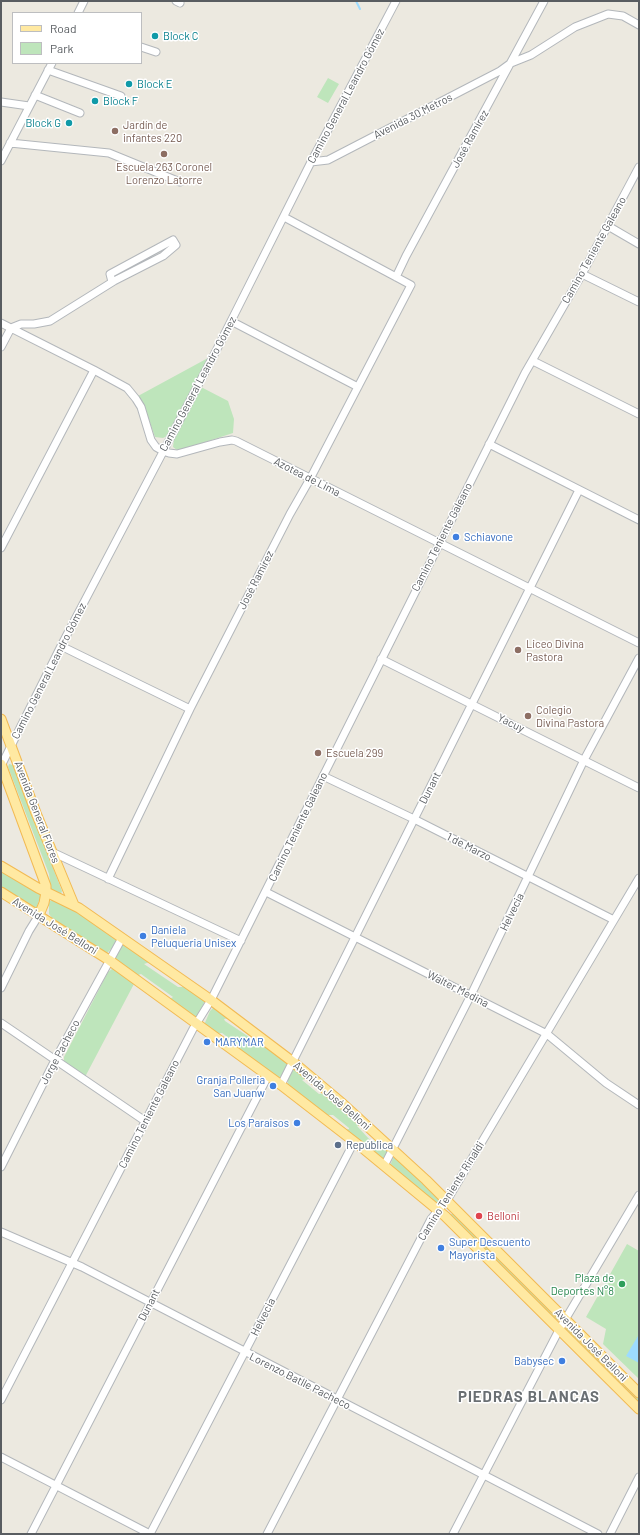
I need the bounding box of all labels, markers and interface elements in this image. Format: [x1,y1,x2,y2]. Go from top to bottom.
legend [12,12,142,64]
text: Road [50,21,77,35]
street label: Camino General Leandro Gómez [305,26,387,166]
place label: Block C [163,29,199,43]
marker: Block C [150,31,160,41]
text: Park [50,41,74,55]
place label: Block E [137,77,173,91]
marker: Block E [124,79,134,89]
street label: Avenida 30 Metros [371,90,455,142]
place label: Block F [103,94,138,108]
marker: Block F [90,96,100,106]
street label: José Ramírez [449,108,491,170]
place label: Block G [25,116,61,130]
marker: Block G [64,118,74,128]
place label: Jardín de infantes 220 [123,118,182,144]
marker: Jardín de infantes 220 [110,126,120,136]
marker: Escuela 263 Coronel Lorenzo Latorre [159,149,169,159]
place label: Escuela 263 Coronel Lorenzo Latorre [116,160,212,186]
street label: Camino Teniente Galeano [559,194,629,306]
street label: Camino General Leandro Gómez [157,314,239,454]
street label: Azotea de Lima [272,455,342,499]
street label: Camino Teniente Galeano [409,481,475,593]
place label: Schiavone [464,530,513,544]
marker: Schiavone [451,532,461,542]
street label: José Ramírez [236,548,276,612]
street label: Camino General Leandro Gómez [9,601,89,741]
place label: Liceo Divina Pastora [526,637,584,663]
marker: Liceo Divina Pastora [513,645,523,655]
place label: Colegio Divina Pastora [536,703,604,729]
street label: Yacuy [496,711,526,735]
marker: Colegio Divina Pastora [523,711,533,721]
place label: Escuela 299 [326,746,383,760]
marker: Escuela 299 [313,748,323,758]
street label: Avenida General Flores [11,759,63,865]
street label: Camino Teniente Galeano [266,770,330,884]
street label: Dunant [416,770,444,806]
street label: 1 de Marzo [444,830,494,864]
street label: Helvecia [497,891,527,933]
street label: Avenida José Belloni [10,894,100,958]
place label: Daniela Peluqueria Unisex [151,923,236,949]
marker: Daniela Peluqueria Unisex [138,931,148,941]
street label: Walter Medina [425,968,491,1010]
street label: Jorge Pacheco [37,1017,83,1087]
place label: MARYMAR [215,1035,264,1049]
marker: MARYMAR [202,1037,212,1047]
street label: Camino Teniente Galeano [116,1058,182,1170]
street label: Avenida José Belloni [291,1059,373,1133]
place label: Granja Polleria San Juanw [197,1073,265,1099]
marker: Granja Polleria San Juanw [268,1081,278,1091]
place label: Los Paraisos [228,1116,289,1130]
marker: Los Paraisos [292,1118,302,1128]
place label: República [346,1138,393,1152]
street label: Camino Teniente Rinaldi [415,1139,487,1243]
marker: República [333,1140,343,1150]
place label: Belloni [487,1209,520,1223]
marker: Belloni [474,1211,484,1221]
place label: Super Descuento Mayorista [449,1235,530,1261]
marker: Super Descuento Mayorista [436,1243,446,1253]
place label: Plaza de Deportes N°8 [551,1271,614,1297]
marker: Plaza de Deportes N°8 [617,1279,627,1289]
street label: Dunant [135,1287,163,1323]
street label: Helvecia [248,1296,278,1338]
street label: Avenida José Belloni [552,1306,630,1384]
street label: Lorenzo Batlle Pacheco [247,1350,353,1412]
place label: Babysec [514,1354,554,1368]
marker: Babysec [557,1356,567,1366]
district label: PIEDRAS BLANCAS [458,1388,600,1406]

